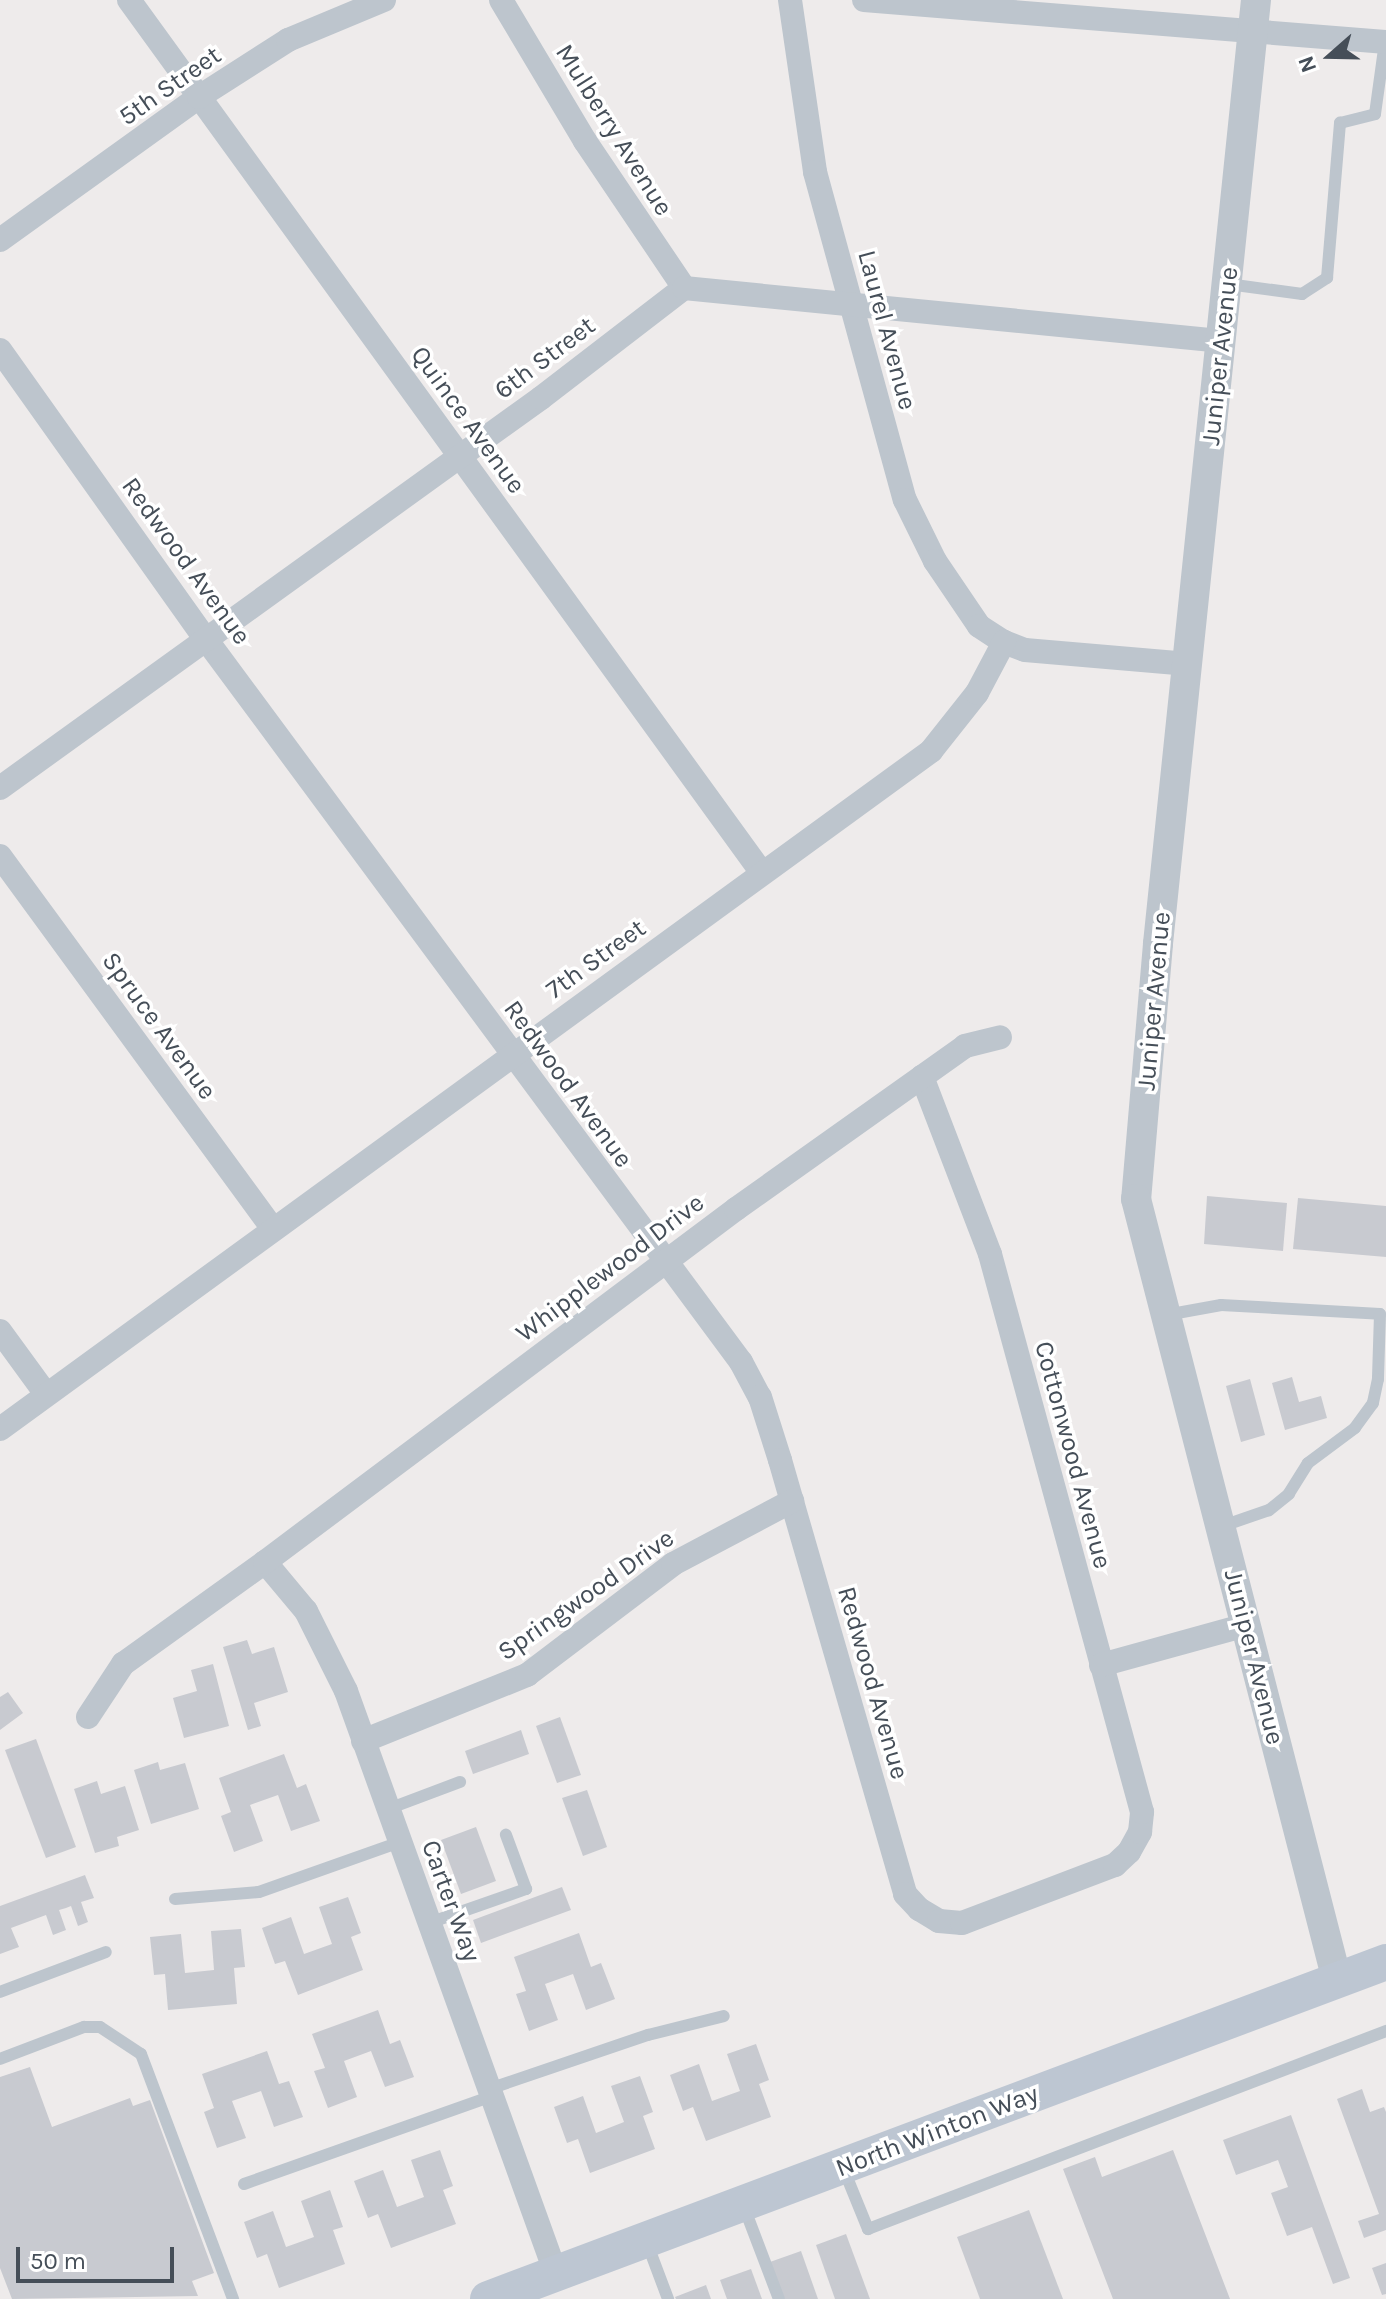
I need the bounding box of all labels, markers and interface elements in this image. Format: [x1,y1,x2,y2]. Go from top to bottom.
north arrow [1290,16,1370,96]
street label: Mulberry Avenue [549,38,679,222]
street label: 5th Street [113,39,227,133]
text: N [1293,52,1322,76]
street label: Laurel Avenue [851,247,923,413]
street label: Juniper Avenue [1195,265,1245,447]
street label: 6th Street [489,310,601,406]
street label: Quince Avenue [404,340,532,500]
street label: Redwood Avenue [115,471,257,651]
street label: Juniper Avenue [1131,910,1177,1092]
street label: 7th Street [540,913,652,1005]
street label: Spruce Avenue [95,946,223,1106]
street label: Redwood Avenue [497,994,639,1174]
street label: Whipplewood Drive [510,1187,710,1349]
street label: Cottonwood Avenue [1028,1338,1118,1572]
street label: Springwood Drive [492,1523,680,1667]
street label: Juniper Avenue [1217,1566,1291,1748]
street label: Redwood Avenue [831,1583,915,1783]
street label: Carter Way [415,1836,487,1966]
street label: North Winton Way [831,2078,1043,2184]
scale bar [20,2231,178,2281]
text: 50 m [30,2247,86,2275]

